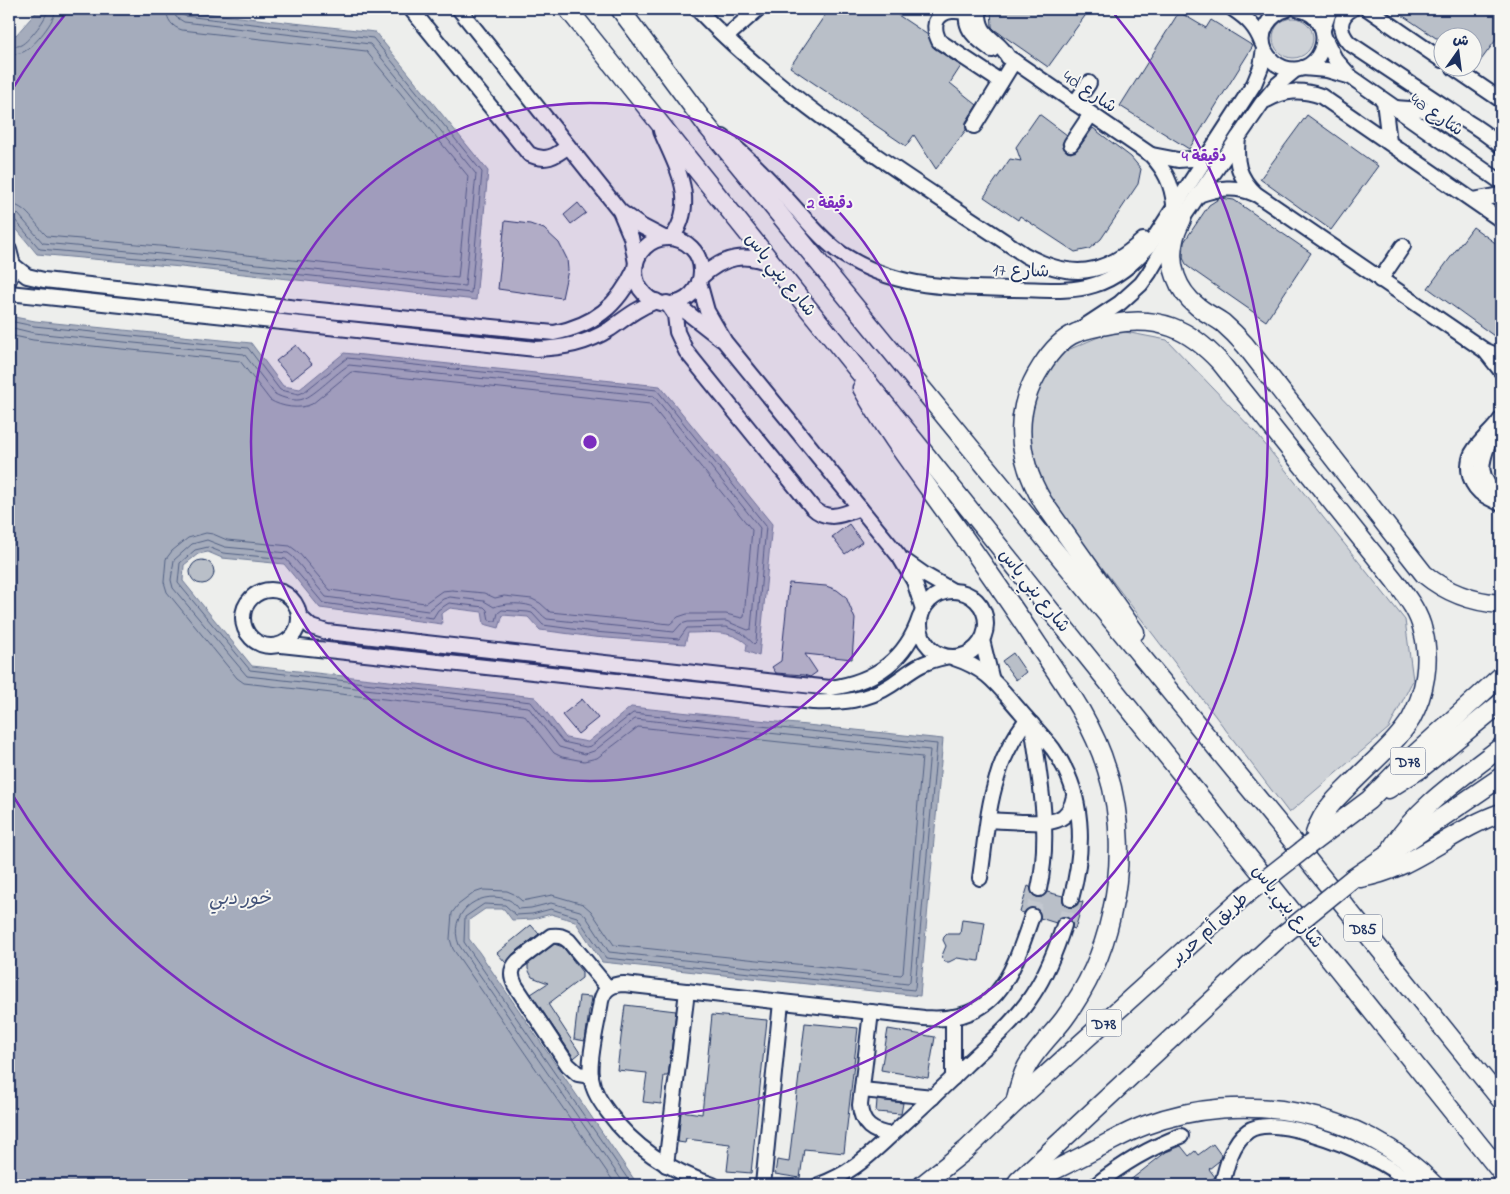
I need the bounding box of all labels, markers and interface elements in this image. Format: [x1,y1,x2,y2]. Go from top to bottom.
north arrow [1432,28,1482,78]
text: ش [1451,29,1471,53]
street label: 4d شارع [1056,65,1121,120]
street label: 4a شارع [1404,88,1468,144]
text: 4 دقيقة [1181,146,1226,168]
text: 2 دقيقة [806,193,853,215]
street label: شارع بني ياس [737,228,821,324]
street label: شارع 17 [992,259,1049,285]
centre of rings [581,433,599,451]
street label: شارع بني ياس [991,544,1075,640]
road number: D78 [1390,748,1426,774]
street label: شارع بني ياس [1244,860,1328,956]
water label: خور دبي [209,886,272,914]
street label: طريق أم حرير [1164,887,1255,973]
road number: D85 [1344,914,1382,941]
road number: D78 [1086,1010,1122,1036]

